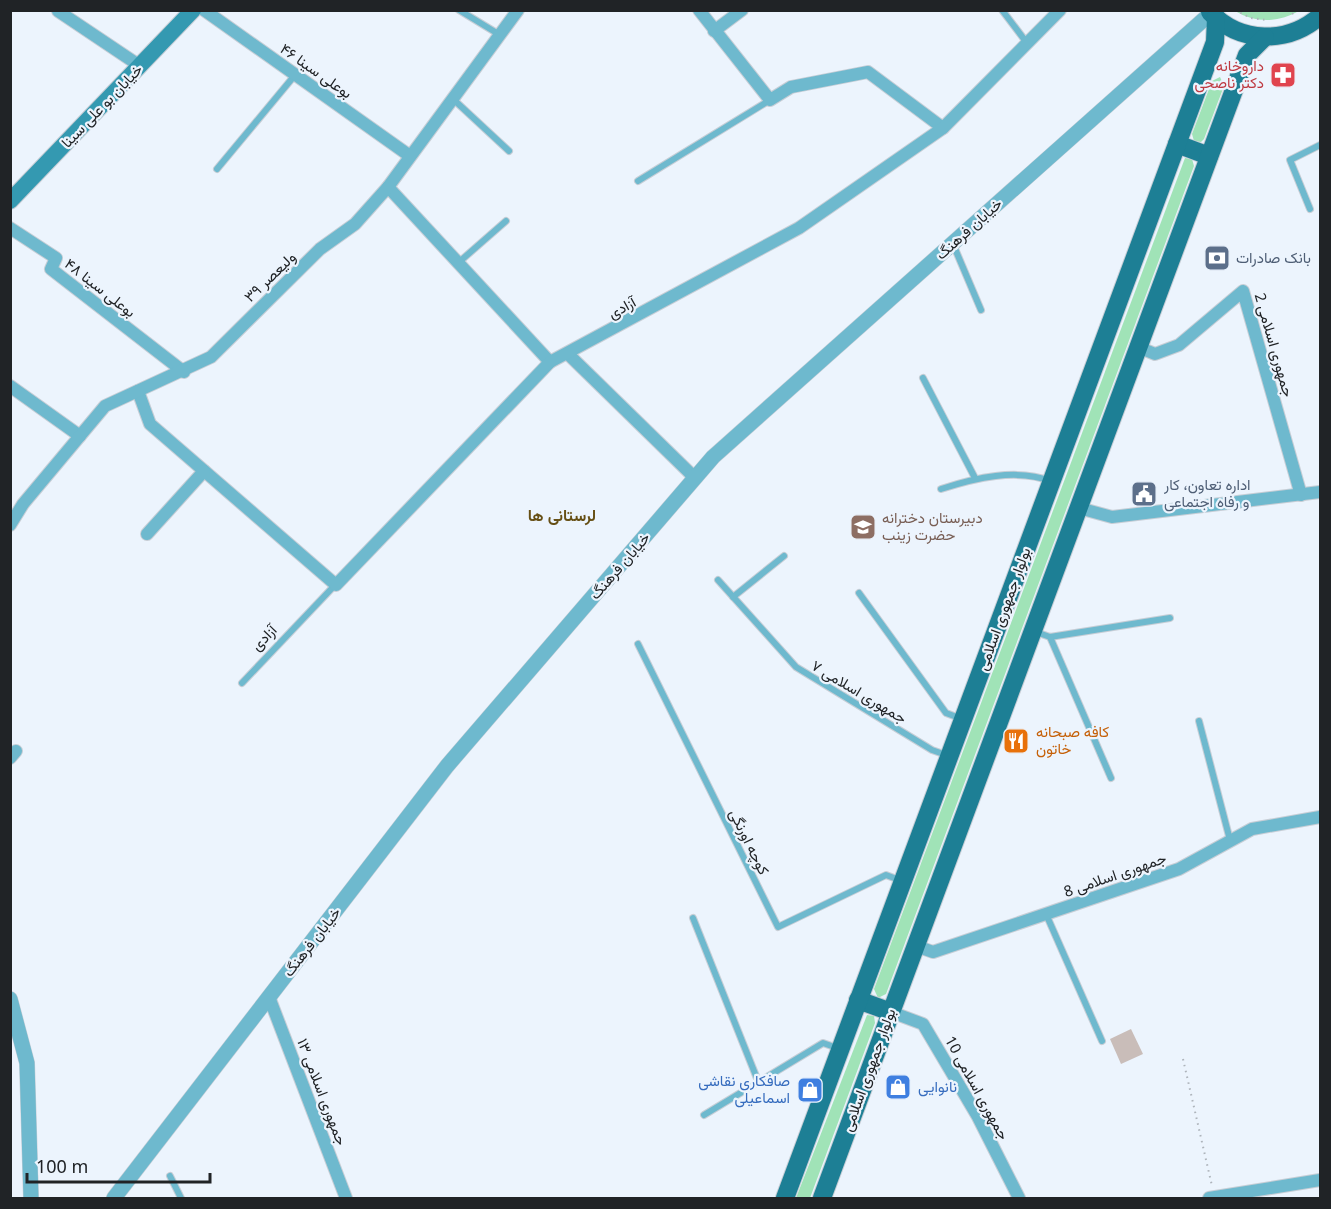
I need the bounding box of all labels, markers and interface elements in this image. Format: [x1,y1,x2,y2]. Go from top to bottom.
street label: بوعلی سینا ۴۶ [276,38,356,103]
place label: داروخانه دکتر ناصحی [1195,55,1264,93]
street label: خیابان بو علی سینا [56,59,147,152]
pharmacy icon: داروخانه دکتر ناصحی [1268,60,1298,90]
street label: خیابان فرهنگ [931,193,1006,263]
bank icon: بانک صادرات [1202,243,1232,273]
street label: ولیعصر ۳۹ [239,247,300,306]
place label: بانک صادرات [1236,247,1311,267]
street label: بوعلی سینا ۴۸ [60,253,140,322]
street label: جمهوری اسلامی 2 [1250,290,1299,399]
street label: آزادی [604,291,641,324]
place label: اداره تعاون، کار و رفاه اجتماعی [1163,474,1251,512]
public building icon: اداره تعاون، کار و رفاه اجتماعی [1129,479,1159,509]
district label: لرستانی ها [528,504,596,526]
place label: دبیرستان دخترانه حضرت زینب [882,507,983,544]
school or university icon: دبیرستان دخترانه حضرت زینب [848,512,878,542]
street label: خیابان فرهنگ [585,527,654,603]
street label: بولوار جمهوری اسلامی [972,544,1036,673]
street label: آزادی [246,619,282,655]
street label: جمهوری اسلامی ۷ [808,655,911,728]
place label: کافه صبحانه خاتون [1036,721,1109,758]
restaurant icon: کافه صبحانه خاتون [1001,726,1031,756]
street label: کوچه اورنگی [724,805,775,879]
street label: جمهوری اسلامی 8 [1061,847,1169,902]
street label: خیابان فرهنگ [278,903,345,980]
street label: بولوار جمهوری اسلامی [837,1005,901,1134]
street label: جمهوری اسلامی 10 [940,1032,1015,1144]
street label: جمهوری اسلامی ۱۳ [292,1035,353,1148]
place label: صافکاری نقاشی اسماعیلی [698,1070,790,1108]
shop icon: نانوایی [883,1072,913,1102]
shop icon: صافکاری نقاشی اسماعیلی [795,1075,825,1105]
place label: نانوایی [918,1076,957,1097]
scale bar [27,1146,210,1184]
text: 100 m [36,1154,88,1178]

